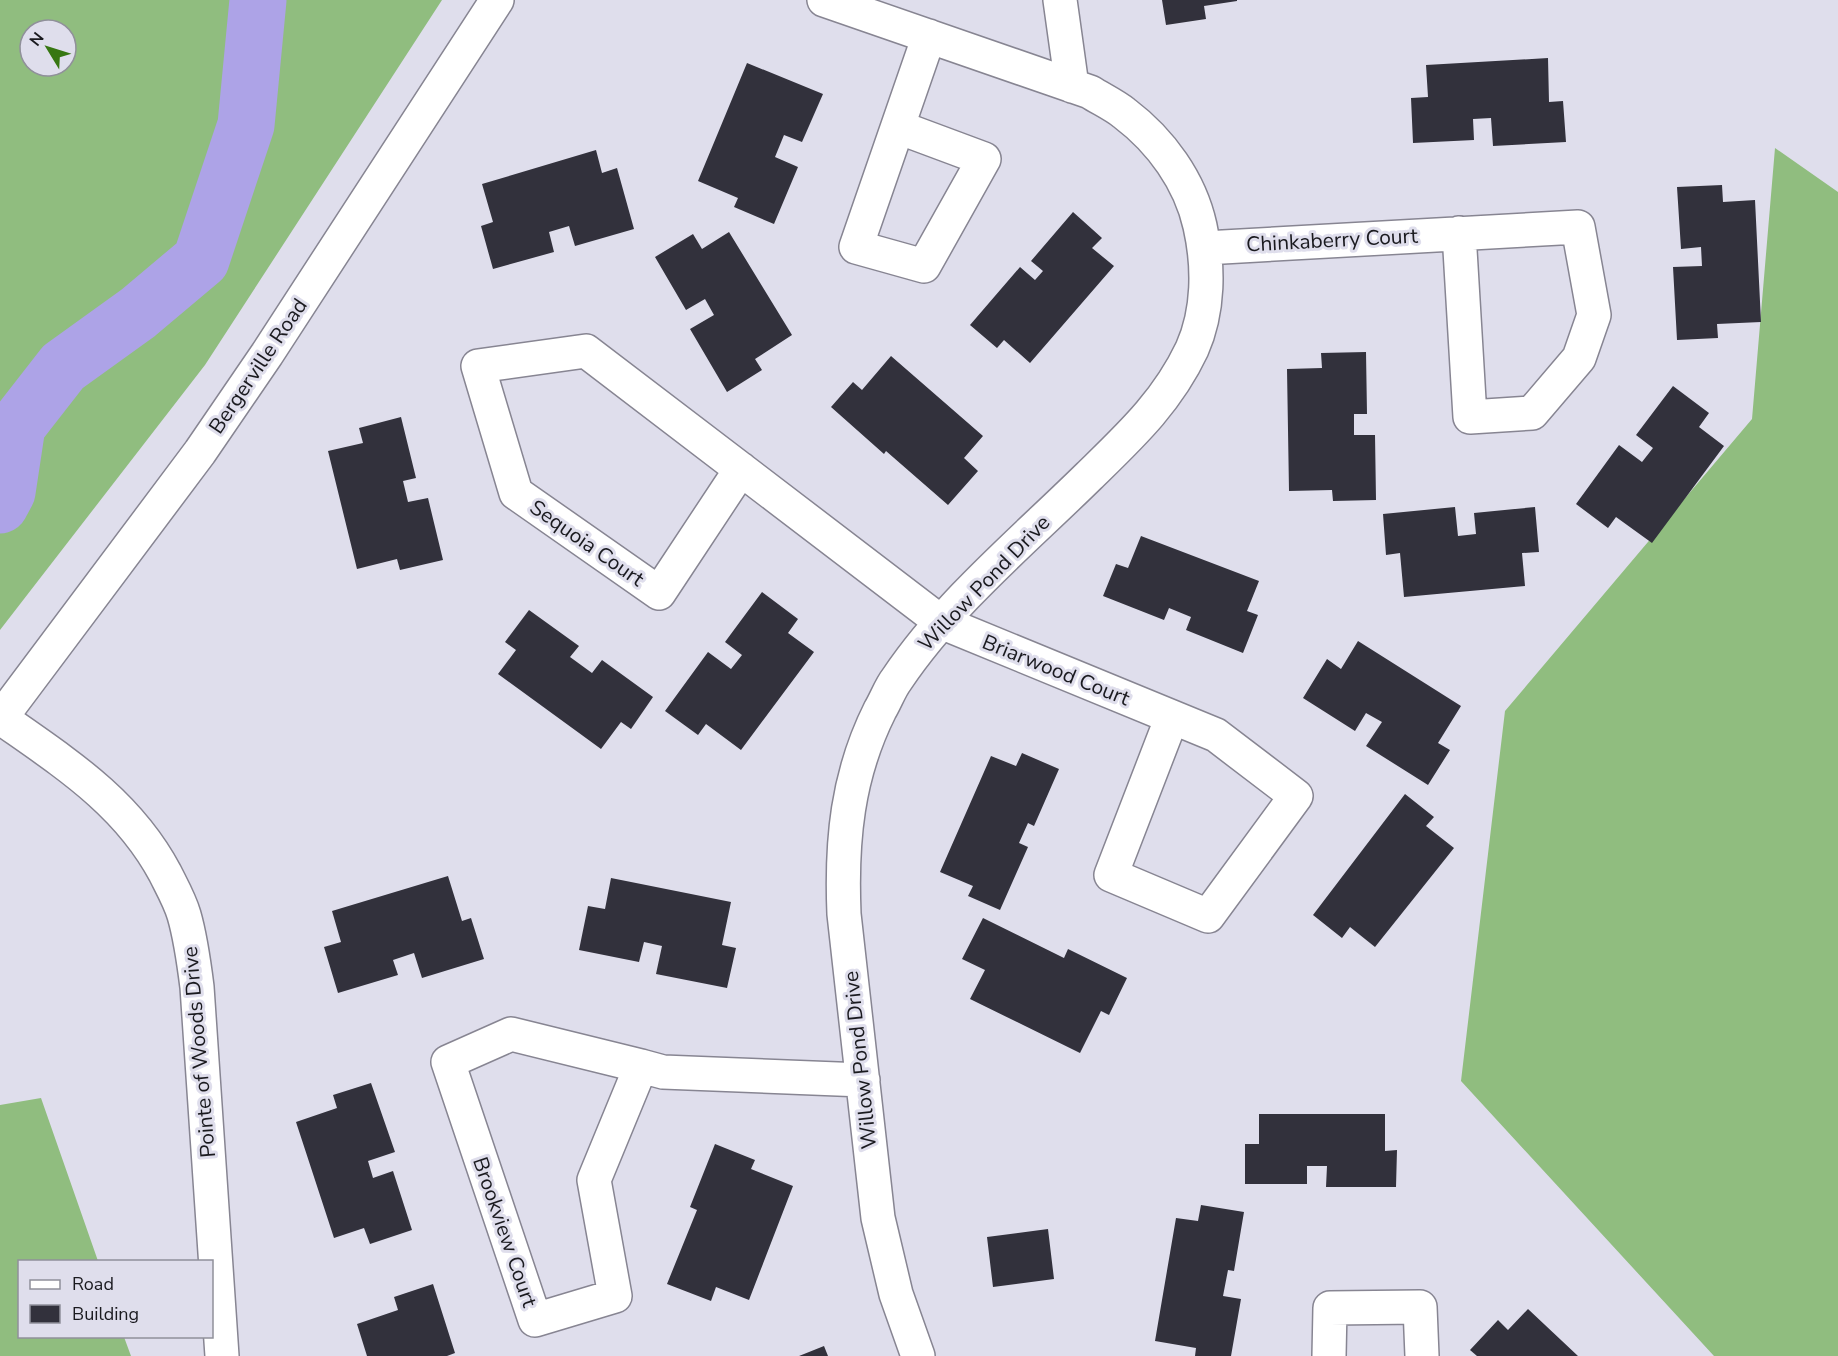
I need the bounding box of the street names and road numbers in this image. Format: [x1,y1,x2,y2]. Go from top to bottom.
street label: Chinkaberry Court [1245,221,1419,258]
street label: Bergerville Road [202,293,314,439]
street label: Sequoia Court [524,493,650,593]
street label: Willow Pond Drive [912,509,1056,657]
street label: Briarwood Court [978,628,1134,713]
street label: Pointe of Woods Drive [176,945,222,1159]
street label: Willow Pond Drive [837,970,883,1150]
street label: Brookview Court [466,1153,544,1311]

